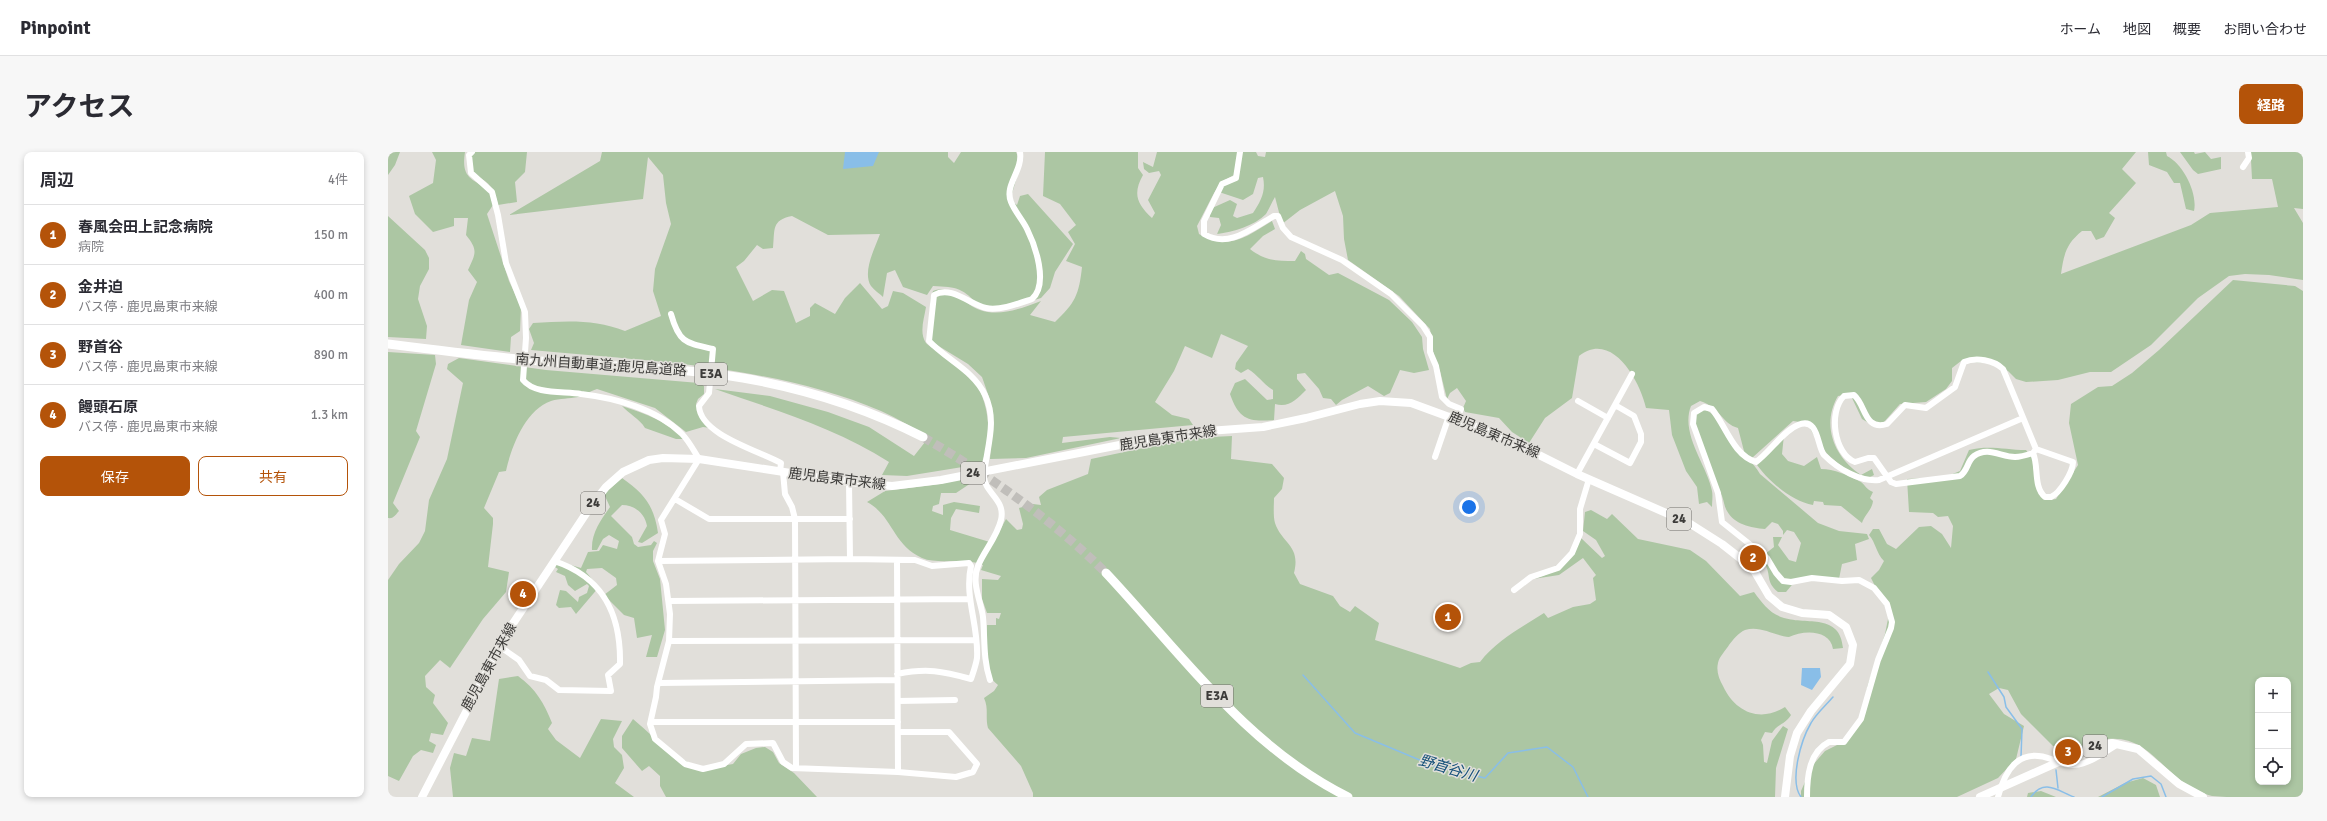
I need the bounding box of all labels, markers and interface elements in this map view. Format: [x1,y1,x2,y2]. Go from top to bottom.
text: Pinpoint [20,16,91,40]
text: ホーム [2059,21,2101,38]
text: 地図 [2123,21,2151,38]
text: 概要 [2173,21,2201,38]
text: お問い合わせ [2223,21,2307,38]
button: 経路 [2239,84,2303,124]
text: アクセス [24,90,135,124]
text: 周辺 [40,170,74,191]
text: 4件 [328,172,348,188]
text: 春風会田上記念病院 [78,218,213,236]
text: 1 [49,227,57,243]
text: 150 m [314,227,348,243]
text: 病院 [78,239,104,255]
text: 金井迫 [78,278,123,296]
text: 2 [49,287,57,303]
text: 400 m [314,287,348,303]
text: バス停 · 鹿児島東市来線 [78,299,218,315]
text: 野首谷 [78,338,123,356]
text: 3 [49,347,57,363]
text: 890 m [314,347,348,363]
street label: 南九州自動車道;鹿児島道路 [515,351,687,379]
text: バス停 · 鹿児島東市来線 [78,359,218,375]
road number: E3A [695,363,727,385]
text: 饅頭石原 [78,398,138,416]
text: 4 [49,407,57,423]
text: 1.3 km [311,407,348,423]
street label: 鹿児島東市来線 [1446,408,1542,462]
text: バス停 · 鹿児島東市来線 [78,419,218,435]
street label: 鹿児島東市来線 [1118,422,1218,454]
button: 保存 [40,456,190,496]
button: 共有 [198,456,348,496]
road number: 24 [961,462,985,484]
street label: 鹿児島東市来線 [787,465,887,493]
road number: 24 [581,492,605,514]
your location [1459,497,1479,517]
road number: 24 [1667,508,1691,530]
pin: 2 [1740,543,1766,573]
pin: 4 [510,579,536,609]
pin: 1 [1435,602,1461,632]
street label: 鹿児島東市来線 [458,620,520,714]
map controls [2255,677,2291,785]
button: + [2255,677,2291,713]
road number: E3A [1201,685,1233,707]
button: − [2255,713,2291,749]
road number: 24 [2083,735,2107,757]
pin: 3 [2055,737,2081,767]
button: locate [2255,749,2291,785]
water label: 野首谷川 [1417,751,1481,785]

